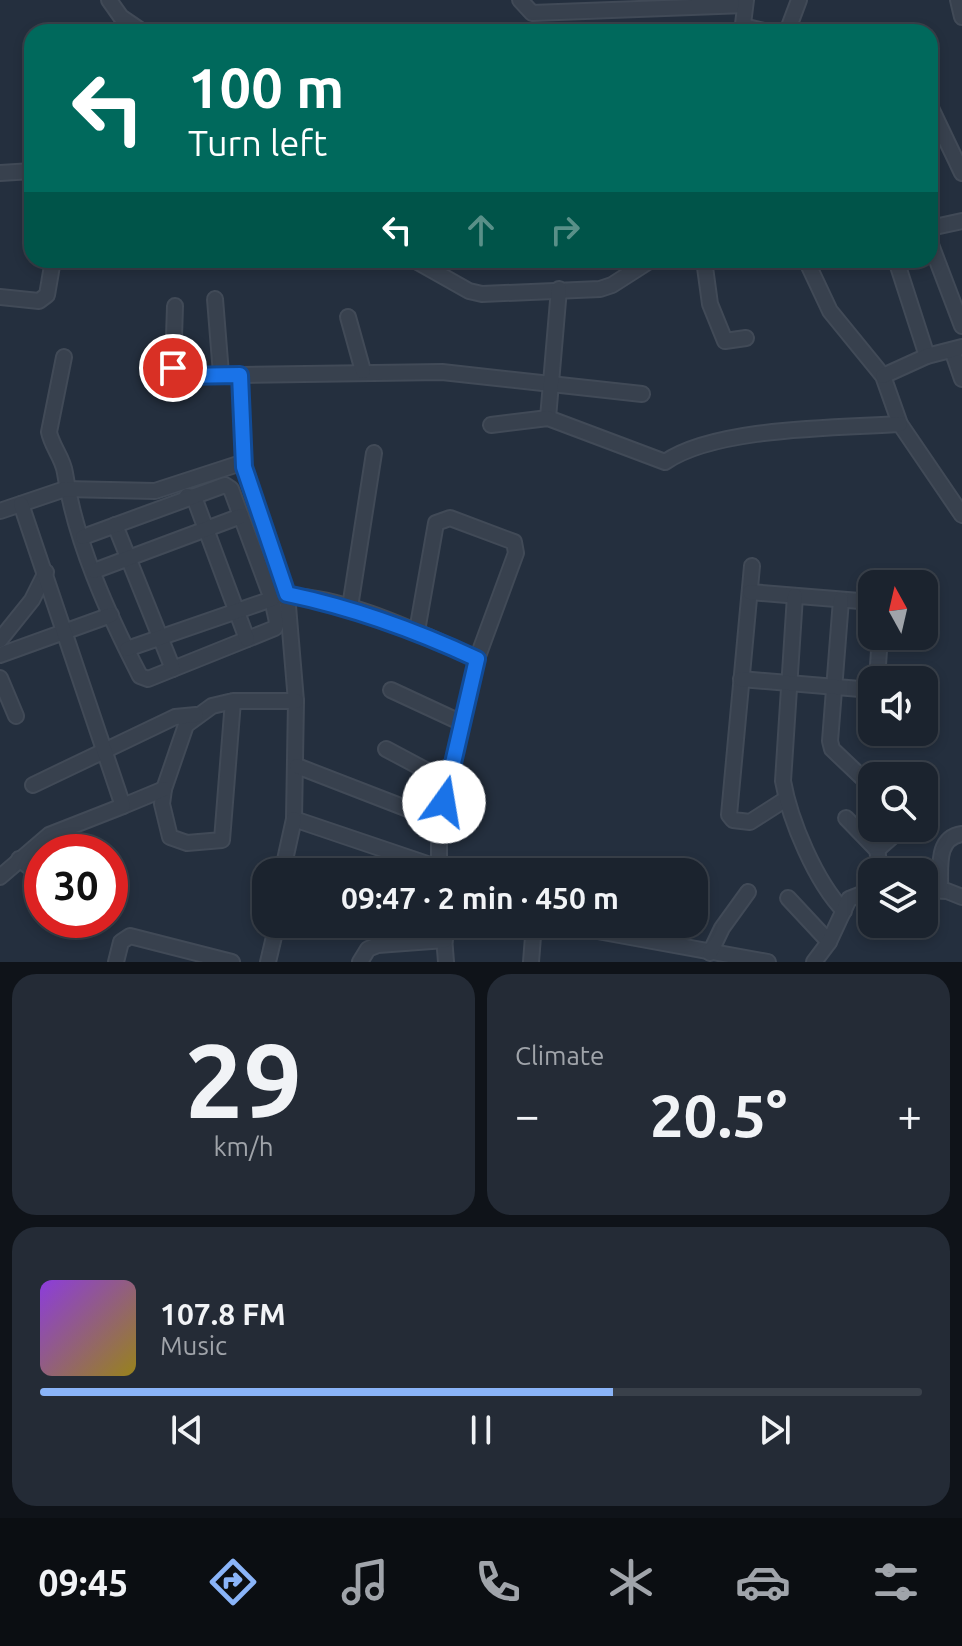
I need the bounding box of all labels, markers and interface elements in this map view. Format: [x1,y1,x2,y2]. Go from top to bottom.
icon: left [56,56,160,160]
text: 100 m [188,56,344,119]
text: Turn left [188,122,327,163]
icon: left [375,208,419,252]
icon: ahead [459,208,503,252]
icon: right [543,208,587,252]
pin [139,334,207,402]
icon: arrive [151,346,195,390]
north arrow [858,570,938,650]
map controls [858,570,938,938]
button: sound [858,666,938,746]
position arrow [402,760,486,844]
button: search [858,762,938,842]
speed limit sign: 30 [24,834,128,938]
button: layers [858,858,938,938]
text: 09:47 · 2 min · 450 m [341,881,619,915]
text: 29 [185,1021,302,1138]
text: Climate [515,1041,604,1070]
text: 20.5° [650,1081,787,1148]
text: − [515,1090,540,1139]
text: + [897,1090,922,1139]
text: km/h [213,1132,274,1161]
text: 107.8 FM [160,1297,286,1331]
text: Music [160,1331,227,1360]
icon: previous [165,1408,209,1452]
icon: pause [459,1408,503,1452]
icon: next [753,1408,797,1452]
icon: directions [205,1554,261,1610]
icon: music [337,1554,393,1610]
icon: phone [470,1554,526,1610]
icon: climate [603,1554,659,1610]
icon: car [735,1554,791,1610]
icon: filters [868,1554,924,1610]
text: 09:45 [38,1562,128,1603]

